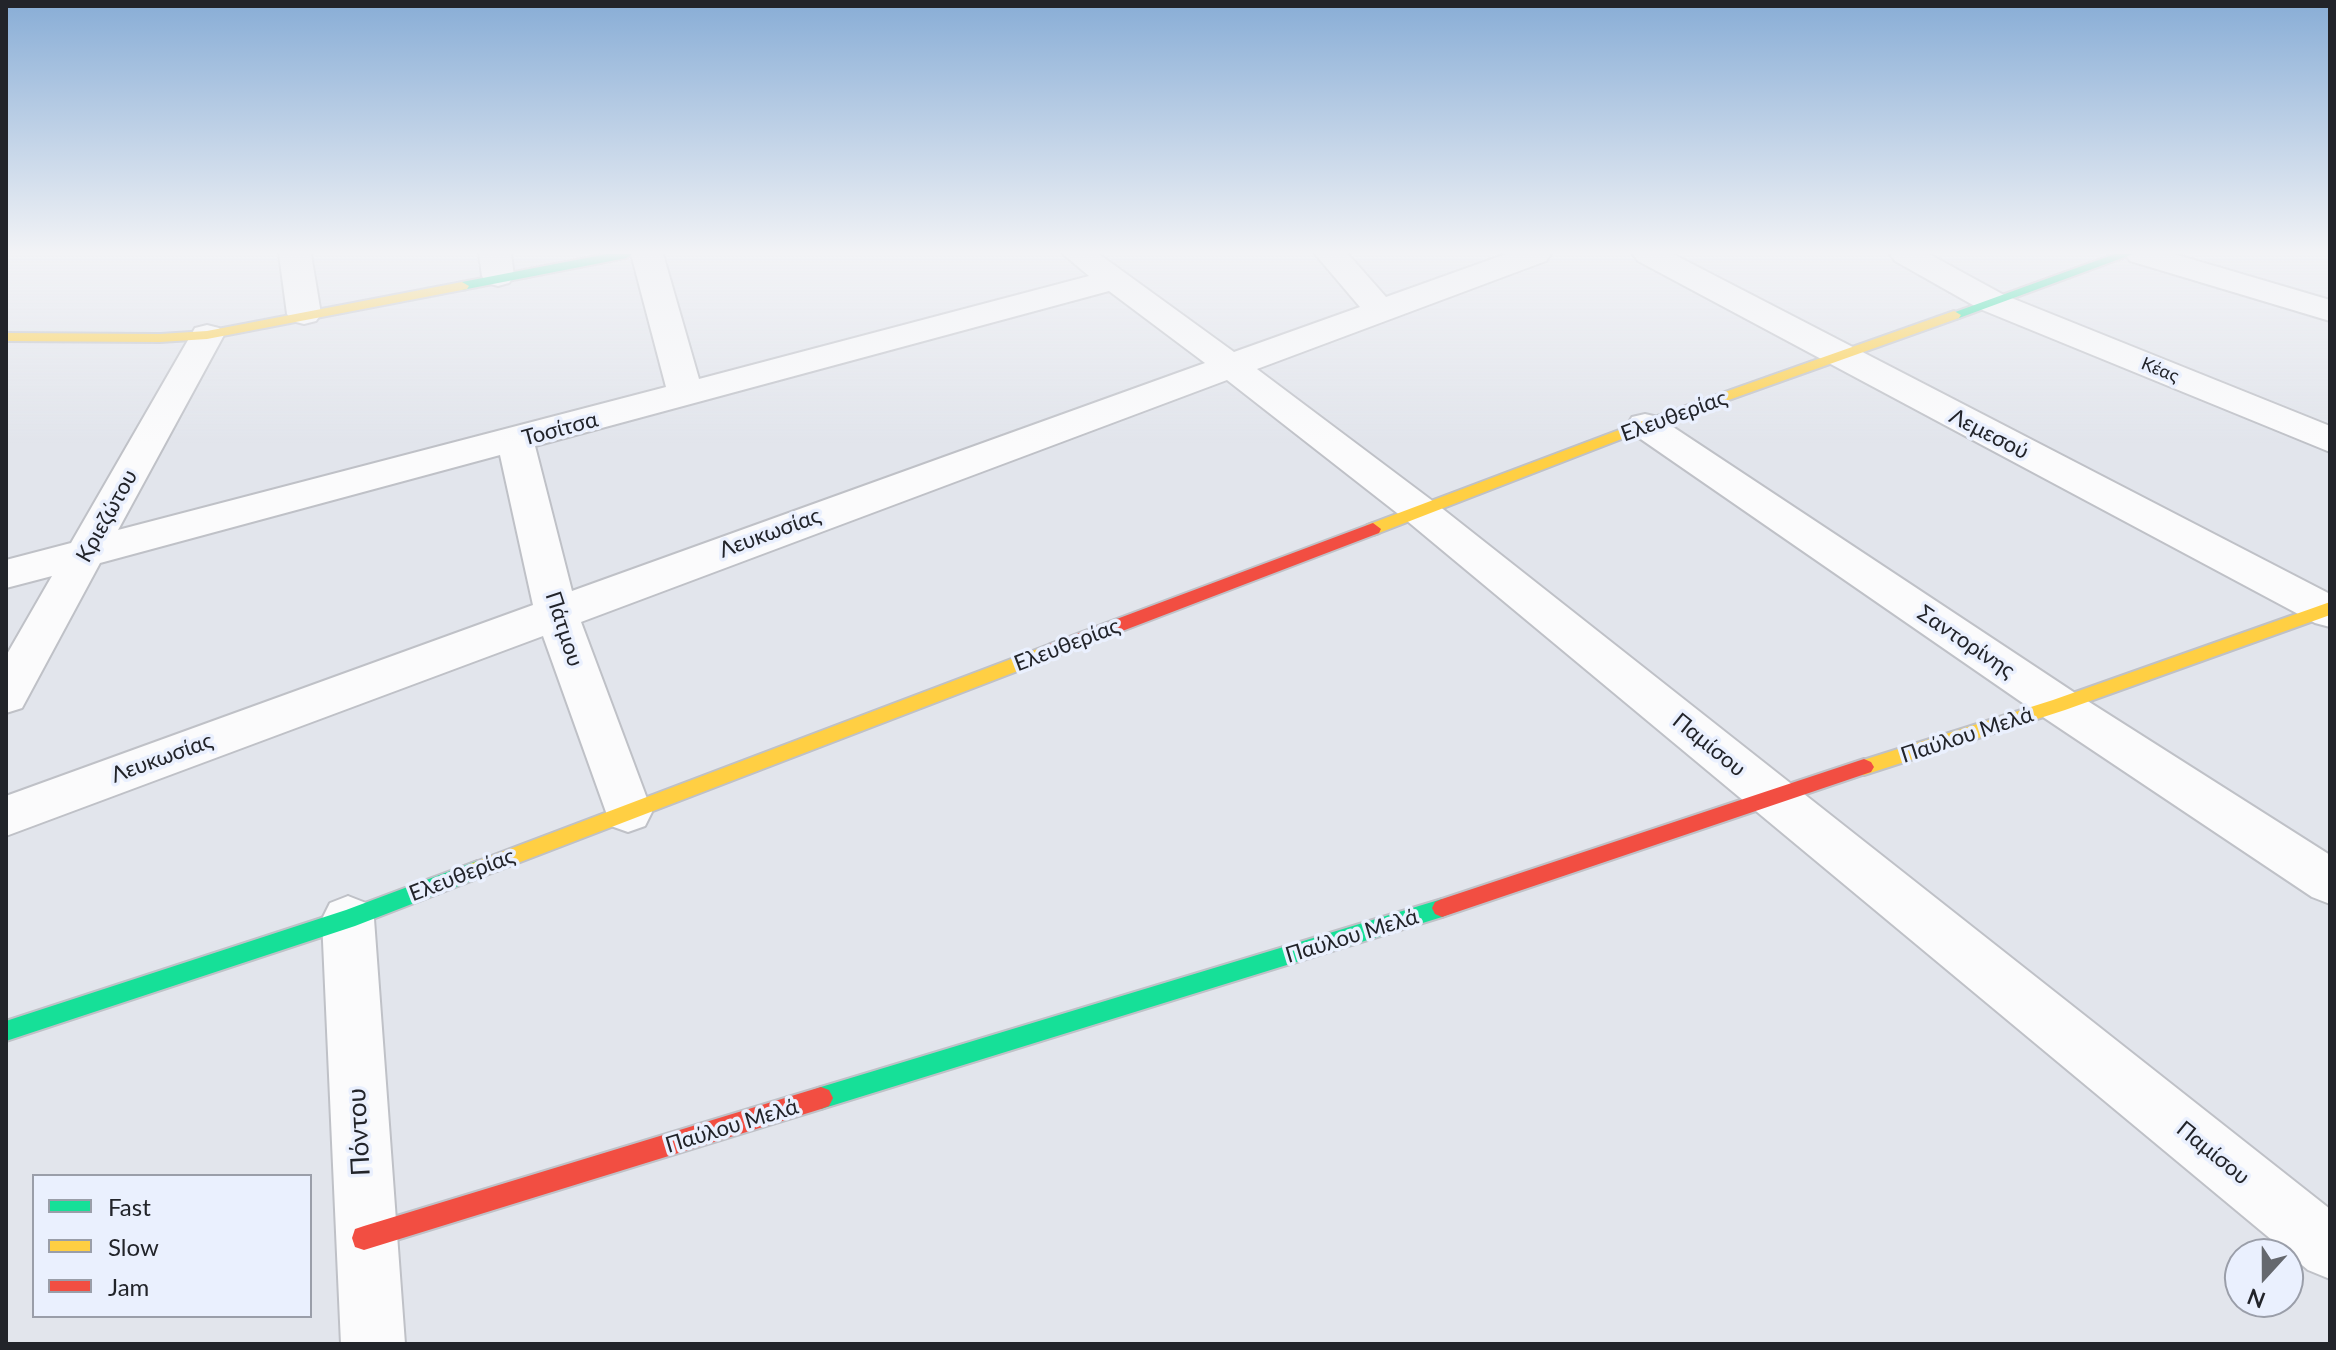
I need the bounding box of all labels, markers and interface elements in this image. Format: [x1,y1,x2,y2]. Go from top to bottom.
street label: Κέας [2138,353,2182,387]
street label: Ελευθερίας [1617,385,1731,447]
street label: Λεμεσού [1945,403,2033,465]
street label: Τοσίτσα [519,406,601,452]
street label: Κριεζώτου [71,465,143,567]
street label: Λευκωσίας [715,502,825,564]
street label: Πάτμου [539,588,589,670]
street label: Σαντορίνης [1912,600,2020,684]
street label: Ελευθερίας [1010,613,1124,677]
street label: Παύλου Μελά [1898,701,2036,769]
street label: Παμίσου [1667,708,1751,782]
street label: Λευκωσίας [107,727,217,789]
street label: Ελευθερίας [405,843,519,907]
street label: Παύλου Μελά [1282,903,1422,969]
street label: Πόντου [341,1087,377,1177]
street label: Παύλου Μελά [662,1093,802,1159]
street label: Παμίσου [2171,1116,2255,1190]
legend [32,1174,312,1318]
text: Fast [108,1192,151,1221]
text: Slow [108,1232,159,1261]
north arrow [2224,1238,2304,1318]
text: Jam [108,1272,149,1301]
text: N [2243,1283,2269,1315]

